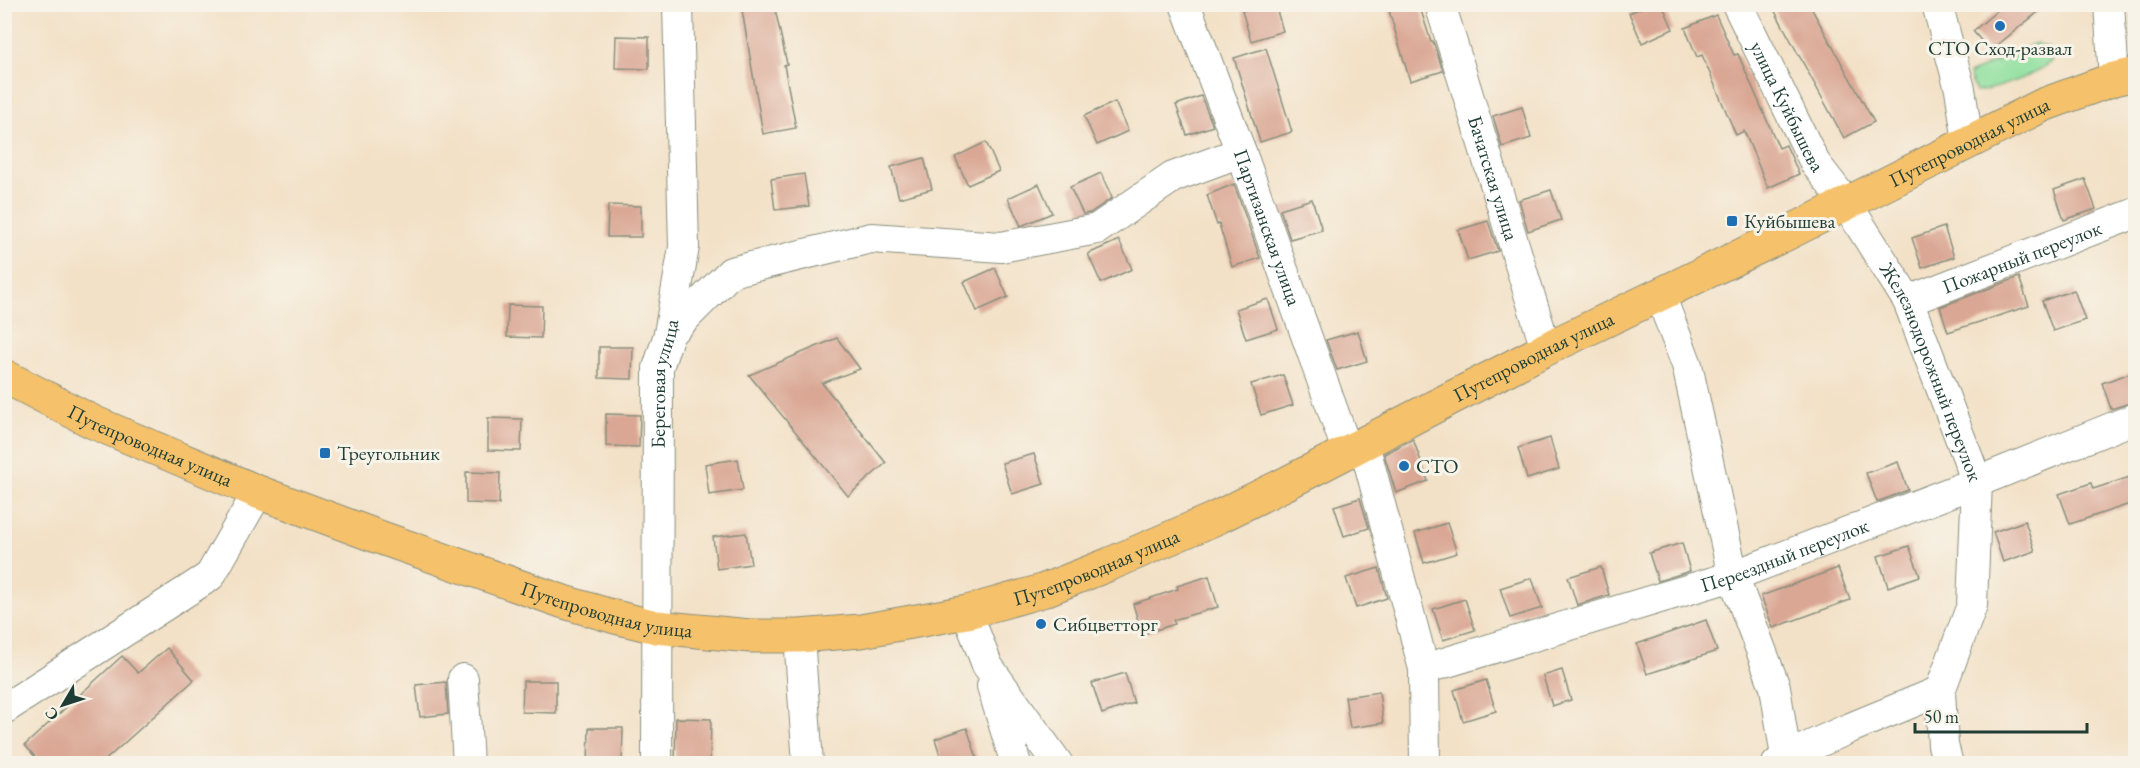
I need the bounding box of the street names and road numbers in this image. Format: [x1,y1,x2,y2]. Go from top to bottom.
street label: улица Куйбышева [1744,37,1830,177]
street label: Путепроводная улица [1885,91,2053,193]
street label: Бачатская улица [1462,112,1525,244]
street label: Партизанская улица [1228,145,1308,309]
street label: Пожарный переулок [1938,214,2106,300]
street label: Железнодорожный переулок [1873,257,1989,486]
street label: Путепроводная улица [1449,305,1618,408]
street label: Береговая улица [645,317,684,448]
street label: Путепроводная улица [63,398,236,493]
street label: Переездный переулок [1697,512,1872,598]
street label: Путепроводная улица [1010,523,1183,611]
street label: Путепроводная улица [517,575,694,643]

